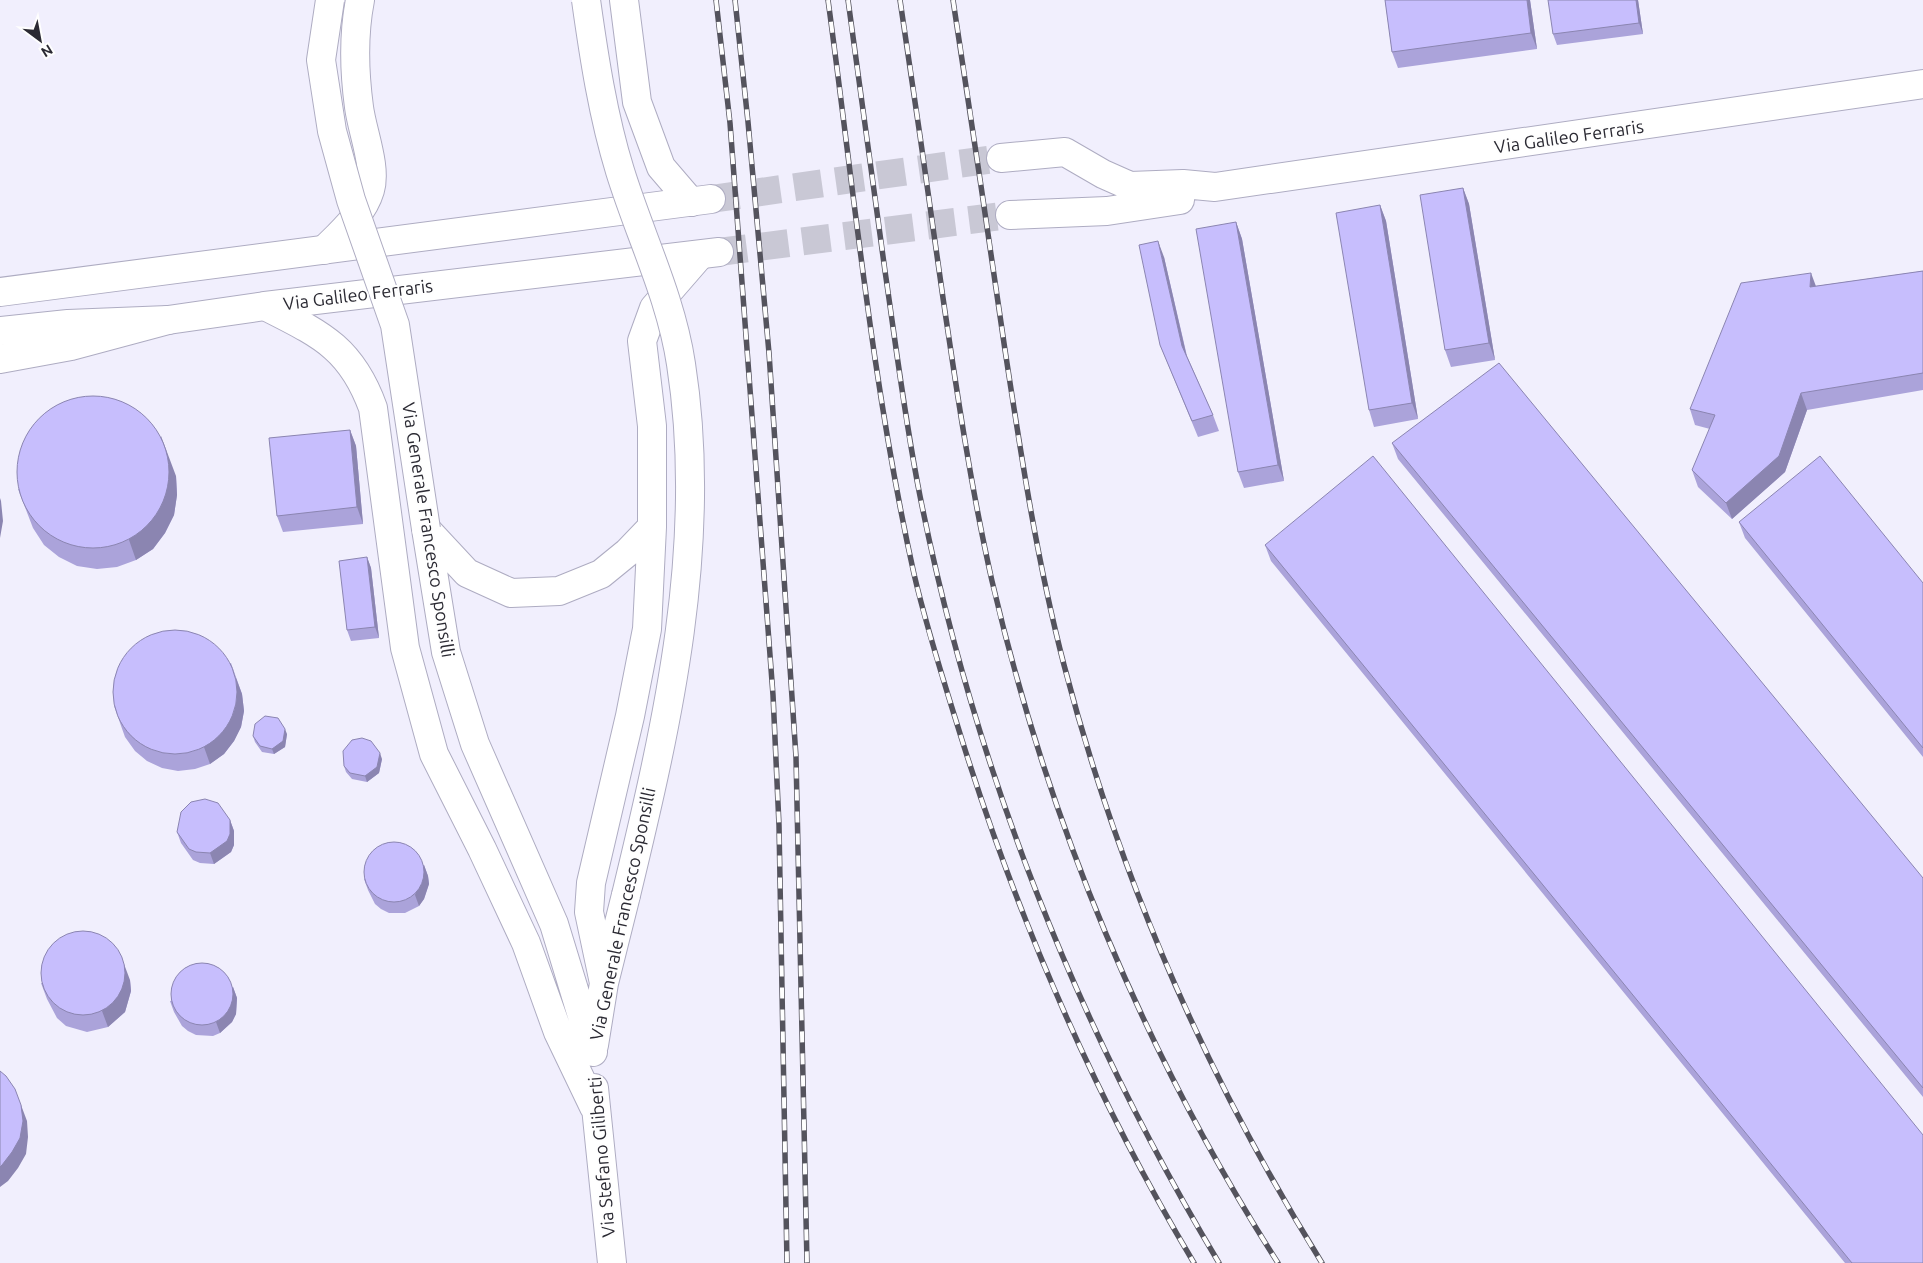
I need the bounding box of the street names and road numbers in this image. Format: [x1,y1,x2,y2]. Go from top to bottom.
street label: Via Galileo Ferraris [1493,116,1645,156]
street label: Via Galileo Ferraris [282,275,434,313]
street label: Via Generale Francesco Sponsilli [399,401,459,659]
street label: Via Generale Francesco Sponsilli [585,786,659,1042]
street label: Via Stefano Giliberti [584,1076,618,1238]

